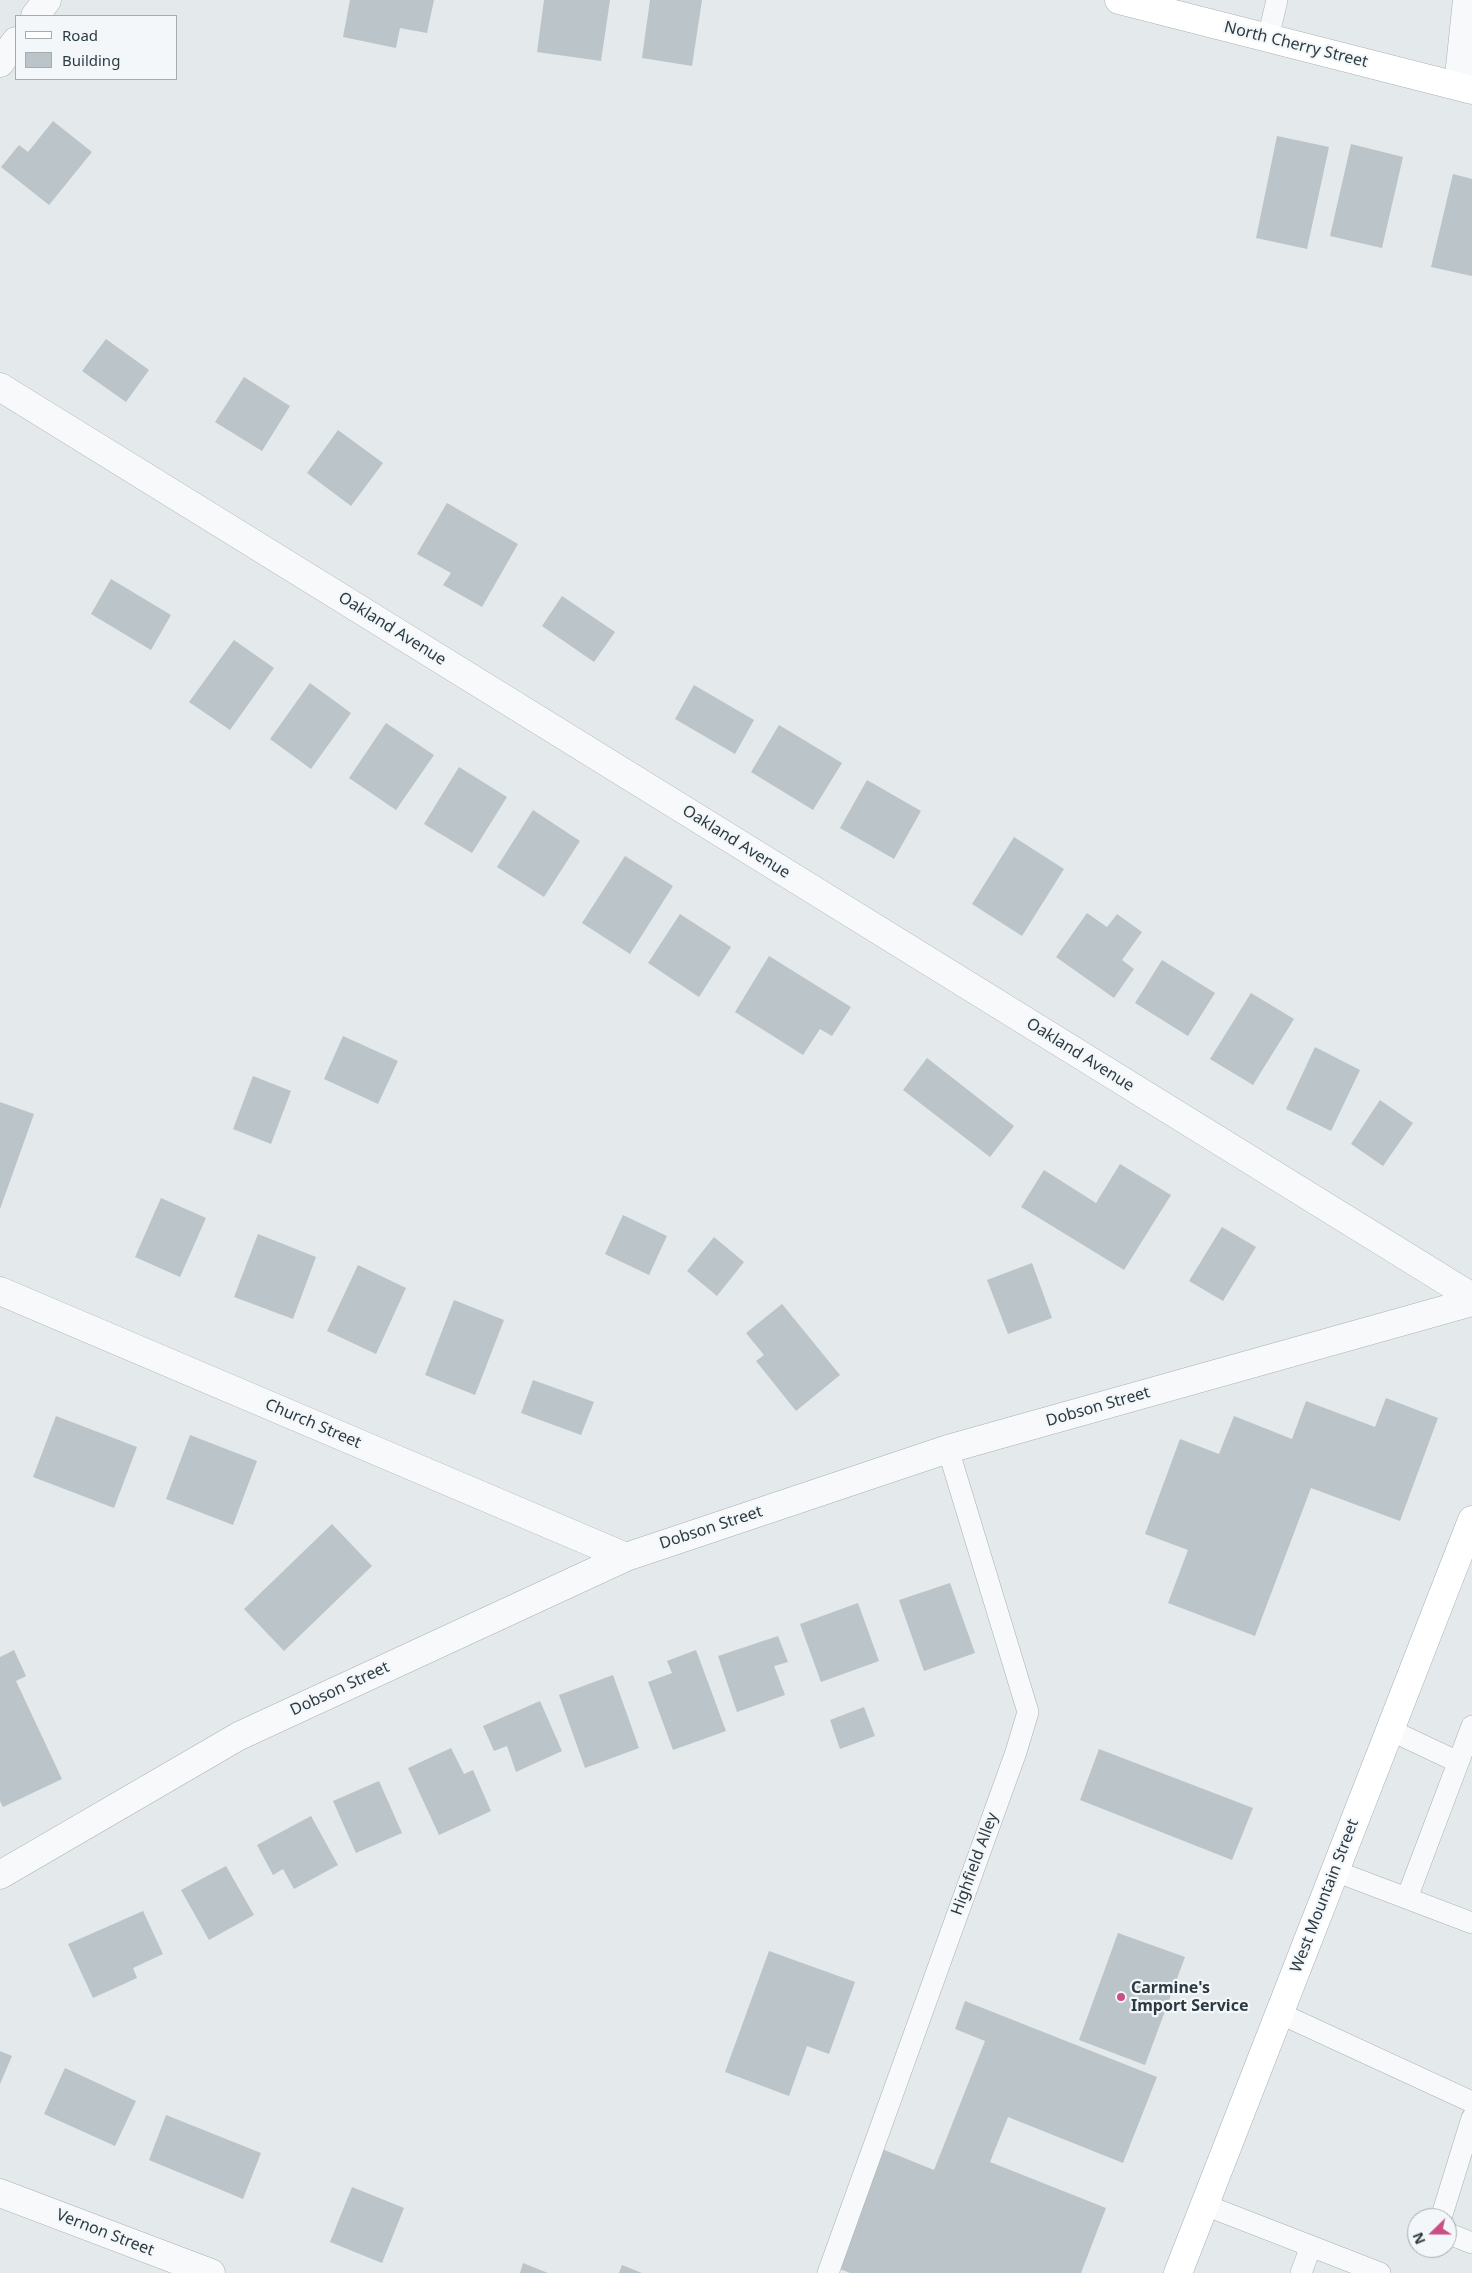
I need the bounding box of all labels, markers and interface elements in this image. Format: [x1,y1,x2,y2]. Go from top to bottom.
legend [15,15,178,80]
street label: North Cherry Street [1222,18,1370,72]
text: Road [62,25,98,45]
text: Building [62,50,120,70]
street label: Oakland Avenue [335,588,449,670]
street label: Oakland Avenue [679,801,793,883]
street label: Oakland Avenue [1023,1014,1137,1096]
street label: Dobson Street [1044,1383,1152,1431]
street label: Church Street [262,1395,364,1453]
street label: Dobson Street [657,1502,765,1554]
street label: Dobson Street [287,1658,393,1720]
street label: Highfield Alley [948,1810,1002,1918]
street label: West Mountain Street [1287,1817,1363,1975]
place label: Carmine's Import Service [1131,1978,1248,2016]
marker: Carmine's Import Service [1115,1991,1127,2003]
street label: Vernon Street [53,2206,157,2260]
north arrow [1407,2208,1457,2258]
text: N [1408,2230,1430,2247]

